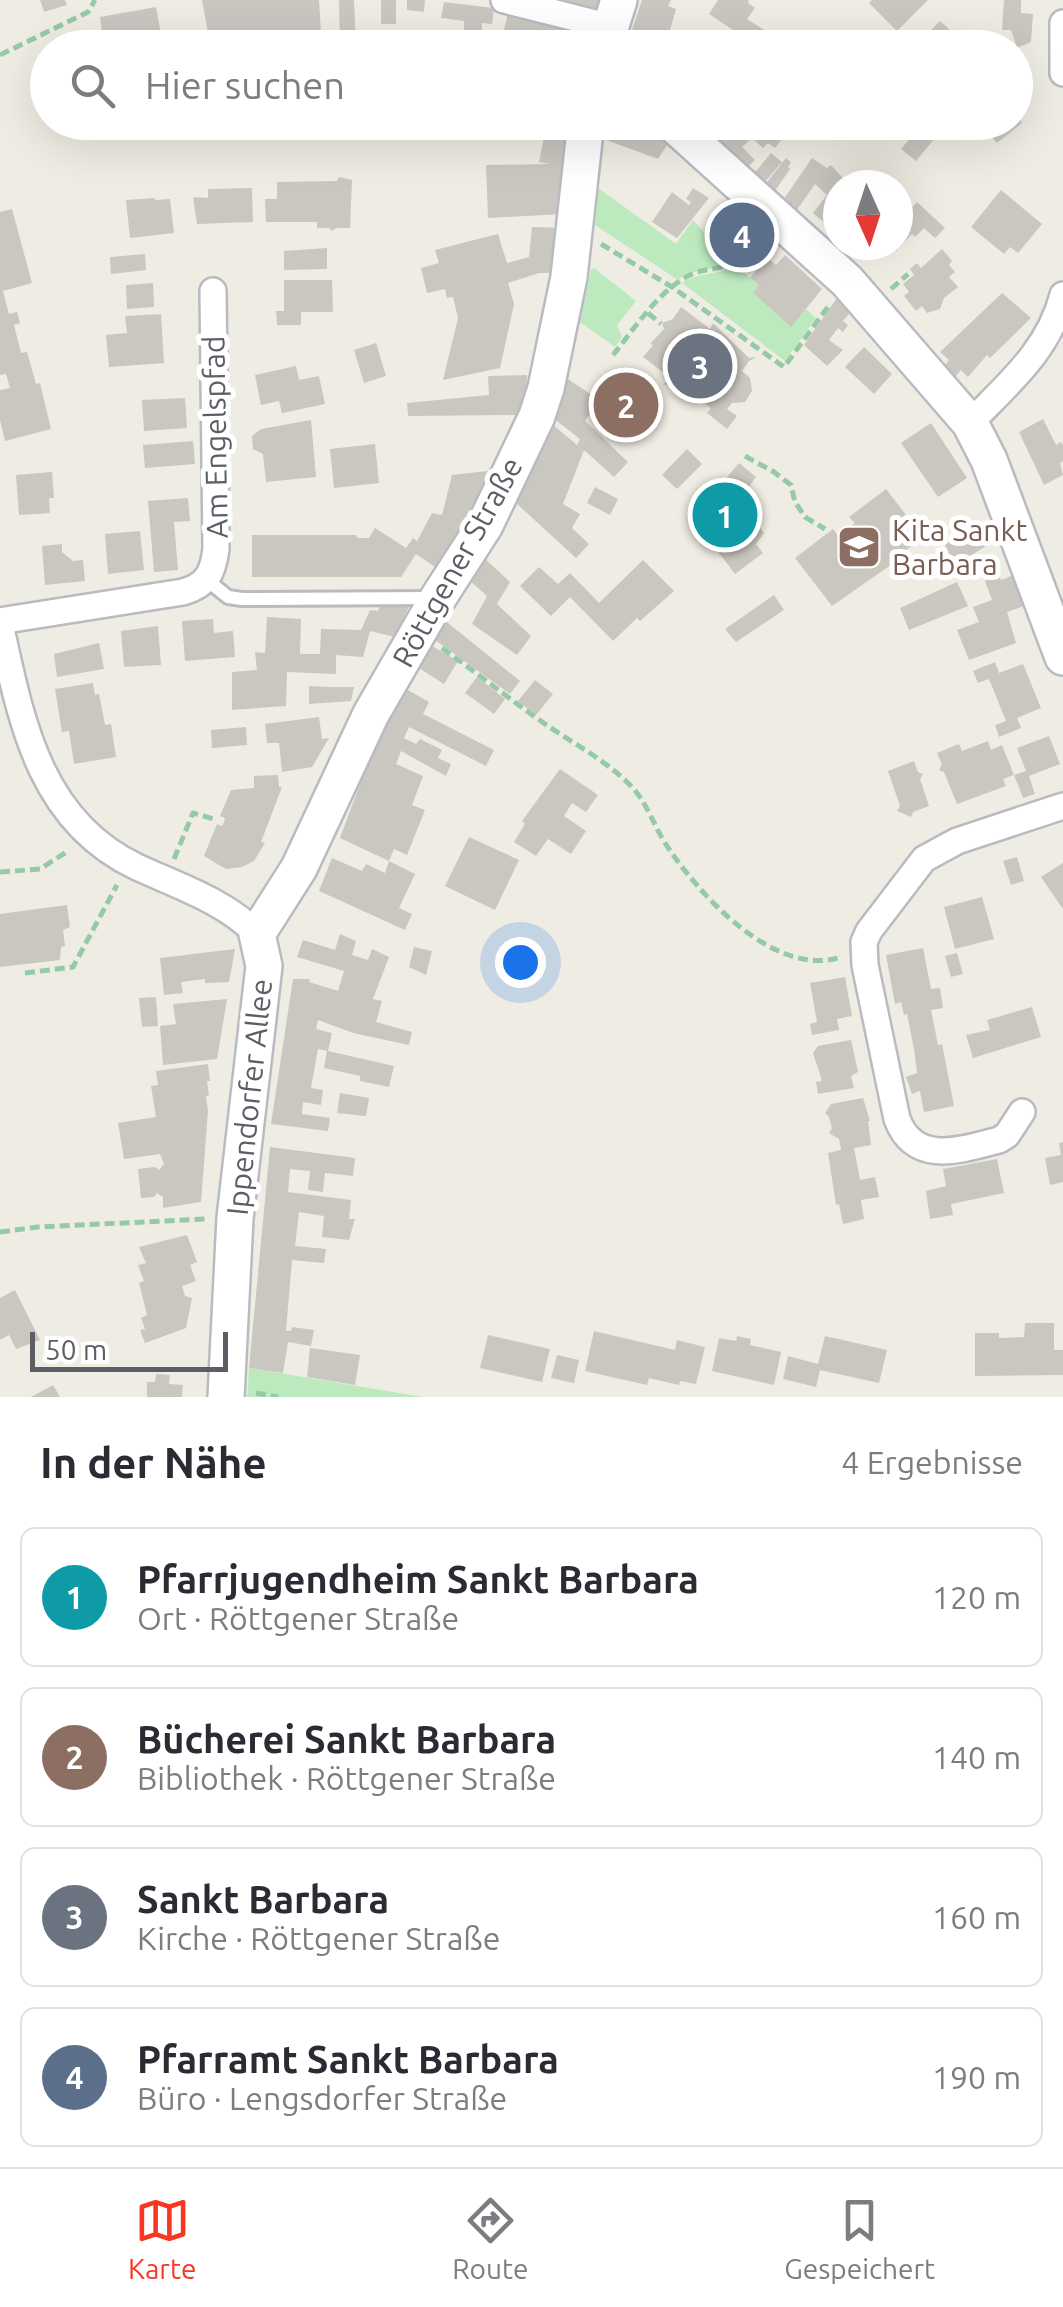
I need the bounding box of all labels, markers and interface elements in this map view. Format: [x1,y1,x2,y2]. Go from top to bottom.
search box [30,30,1033,140]
icon: search [65,58,120,113]
text: Hier suchen [145,64,345,106]
north arrow [823,170,913,260]
pin: 4 [710,198,774,272]
pin: 3 [668,328,732,404]
street label: Am Engelspfad [196,335,234,539]
pin: 2 [594,368,658,442]
street label: Röttgener Straße [385,451,529,673]
pin: 1 [692,478,758,552]
place label: Kita Sankt Barbara [892,513,1028,581]
school or university icon: Kita Sankt Barbara [836,524,882,570]
your location [495,937,546,988]
street label: Ippendorfer Allee [220,977,278,1217]
scale bar [30,1327,228,1372]
text: 50 m [45,1334,107,1365]
text: In der Nähe [40,1439,267,1486]
text: 4 Ergebnisse [841,1444,1023,1480]
text: Pfarrjugendheim Sankt Barbara [137,1558,699,1600]
text: 1 [65,1579,84,1615]
text: 120 m [932,1579,1021,1615]
text: Ort · Röttgener Straße [137,1600,459,1636]
text: Bücherei Sankt Barbara [137,1718,556,1760]
text: 2 [65,1739,84,1775]
text: 140 m [932,1739,1021,1775]
text: Bibliothek · Röttgener Straße [137,1760,556,1796]
text: Sankt Barbara [137,1878,389,1920]
text: 3 [65,1899,84,1935]
text: 160 m [932,1899,1021,1935]
text: Kirche · Röttgener Straße [137,1920,500,1956]
text: Pfarramt Sankt Barbara [137,2038,559,2080]
text: 4 [65,2059,84,2095]
text: 190 m [932,2059,1021,2095]
text: Büro · Lengsdorfer Straße [137,2080,507,2116]
tab: Karte [128,2193,196,2284]
tab: Route [452,2193,528,2284]
tab: Gespeichert [784,2193,935,2284]

